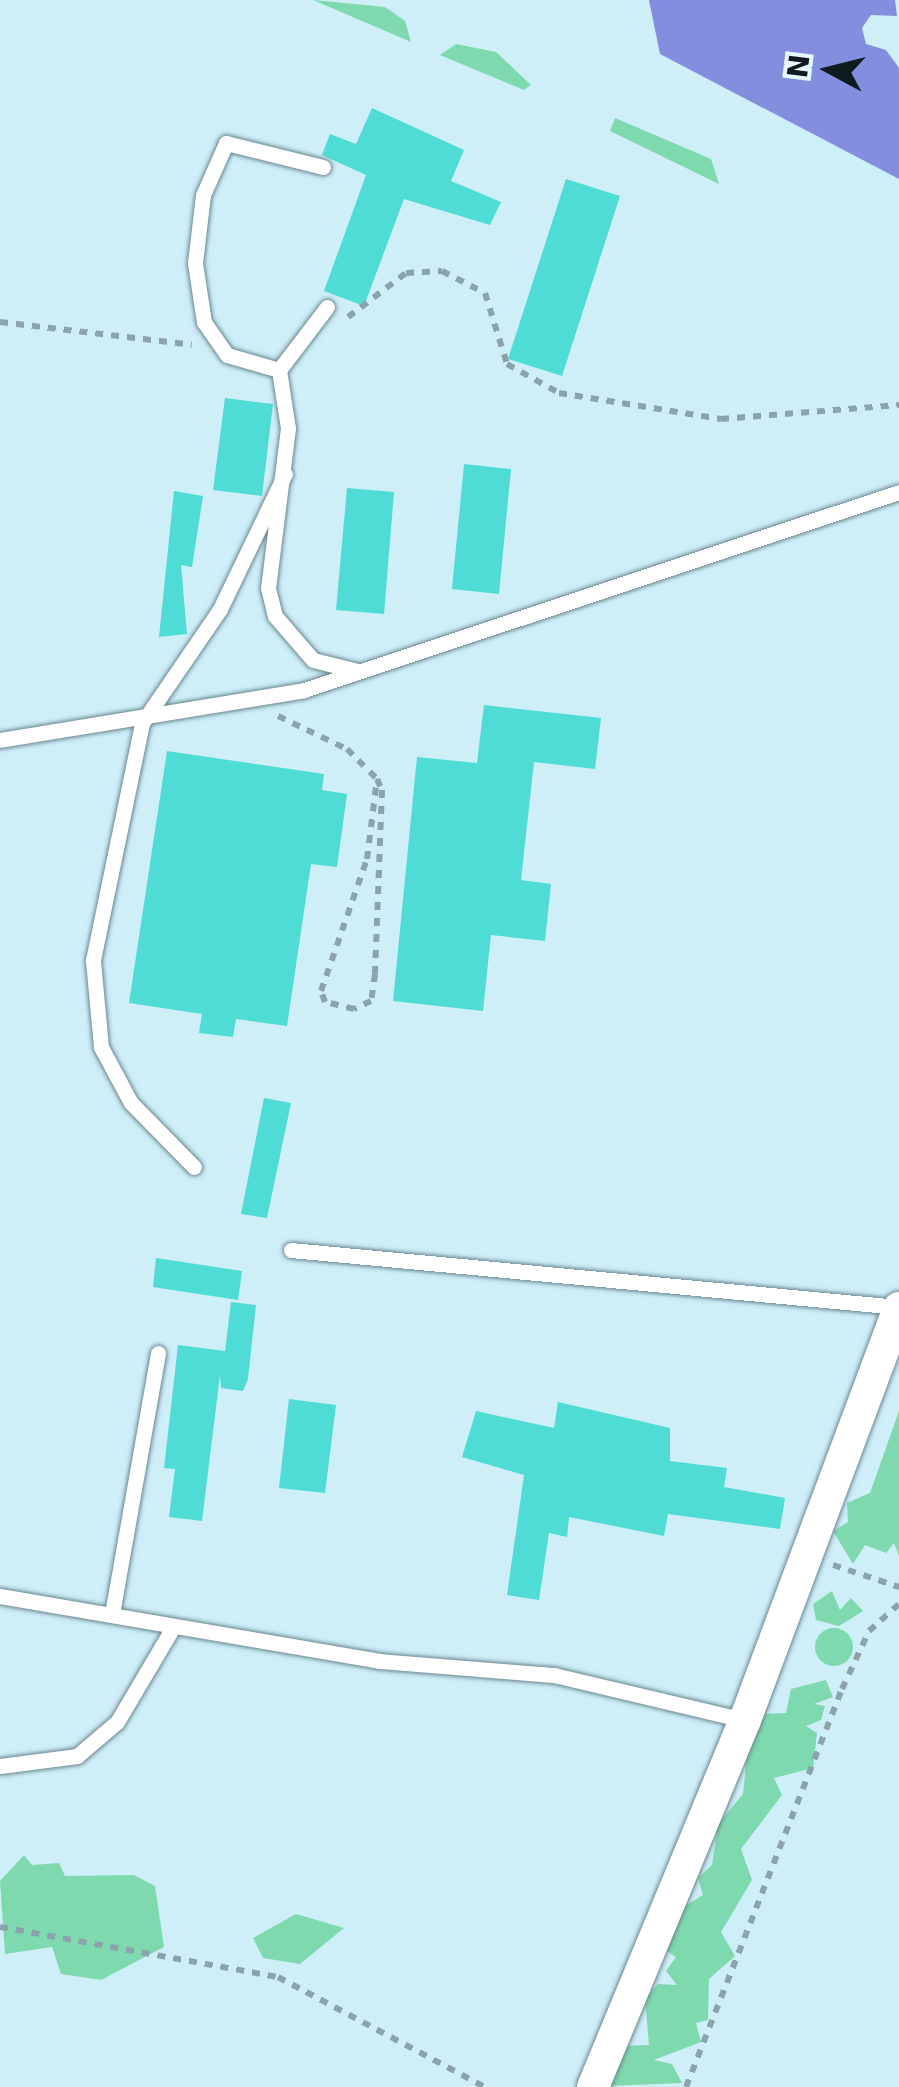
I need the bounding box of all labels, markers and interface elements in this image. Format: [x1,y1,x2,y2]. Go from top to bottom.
north arrow [779,20,879,120]
text: N [781,53,817,80]

